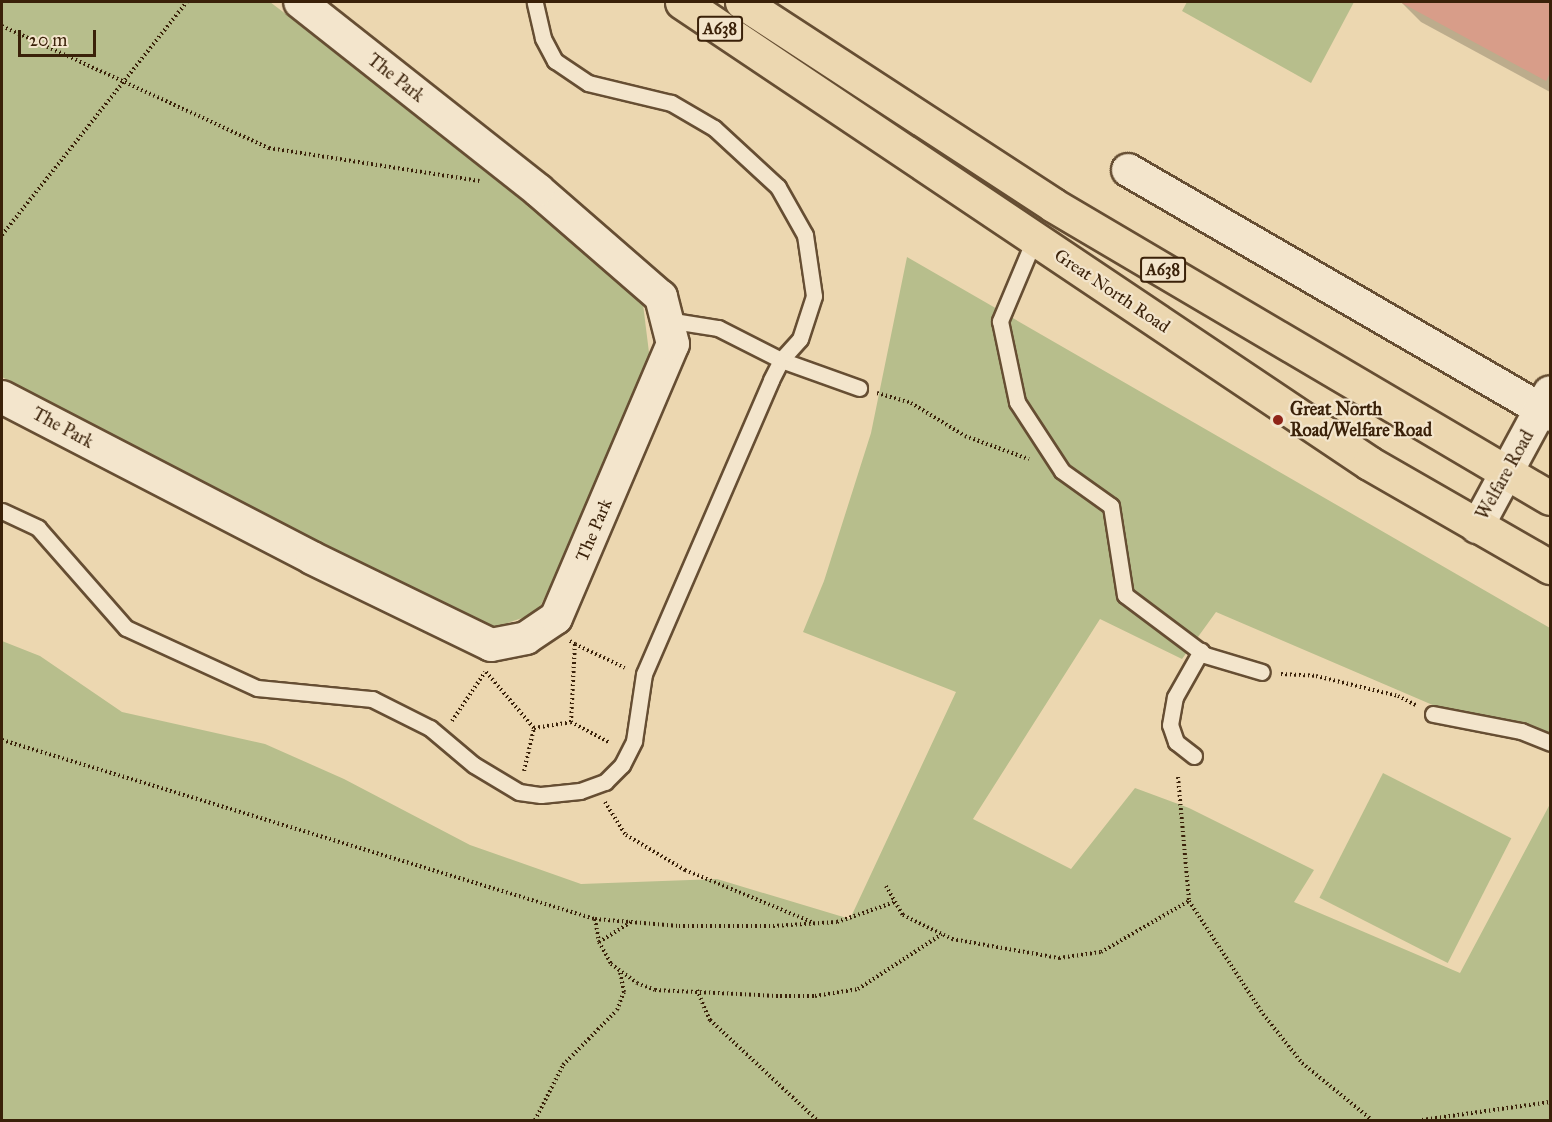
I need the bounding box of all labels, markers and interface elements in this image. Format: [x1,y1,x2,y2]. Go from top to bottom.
road number: A638 [696,16,744,42]
scale bar [21,18,99,56]
text: 20 m [29,29,67,51]
street label: The Park [363,49,429,107]
street label: Great North Road [1050,244,1174,338]
road number: A638 [1139,257,1187,283]
place label: Great North Road/Welfare Road [1290,399,1432,442]
street label: The Park [29,403,97,453]
marker: Great North Road/Welfare Road [1271,413,1285,427]
street label: Welfare Road [1472,427,1538,523]
street label: The Park [571,495,617,565]

